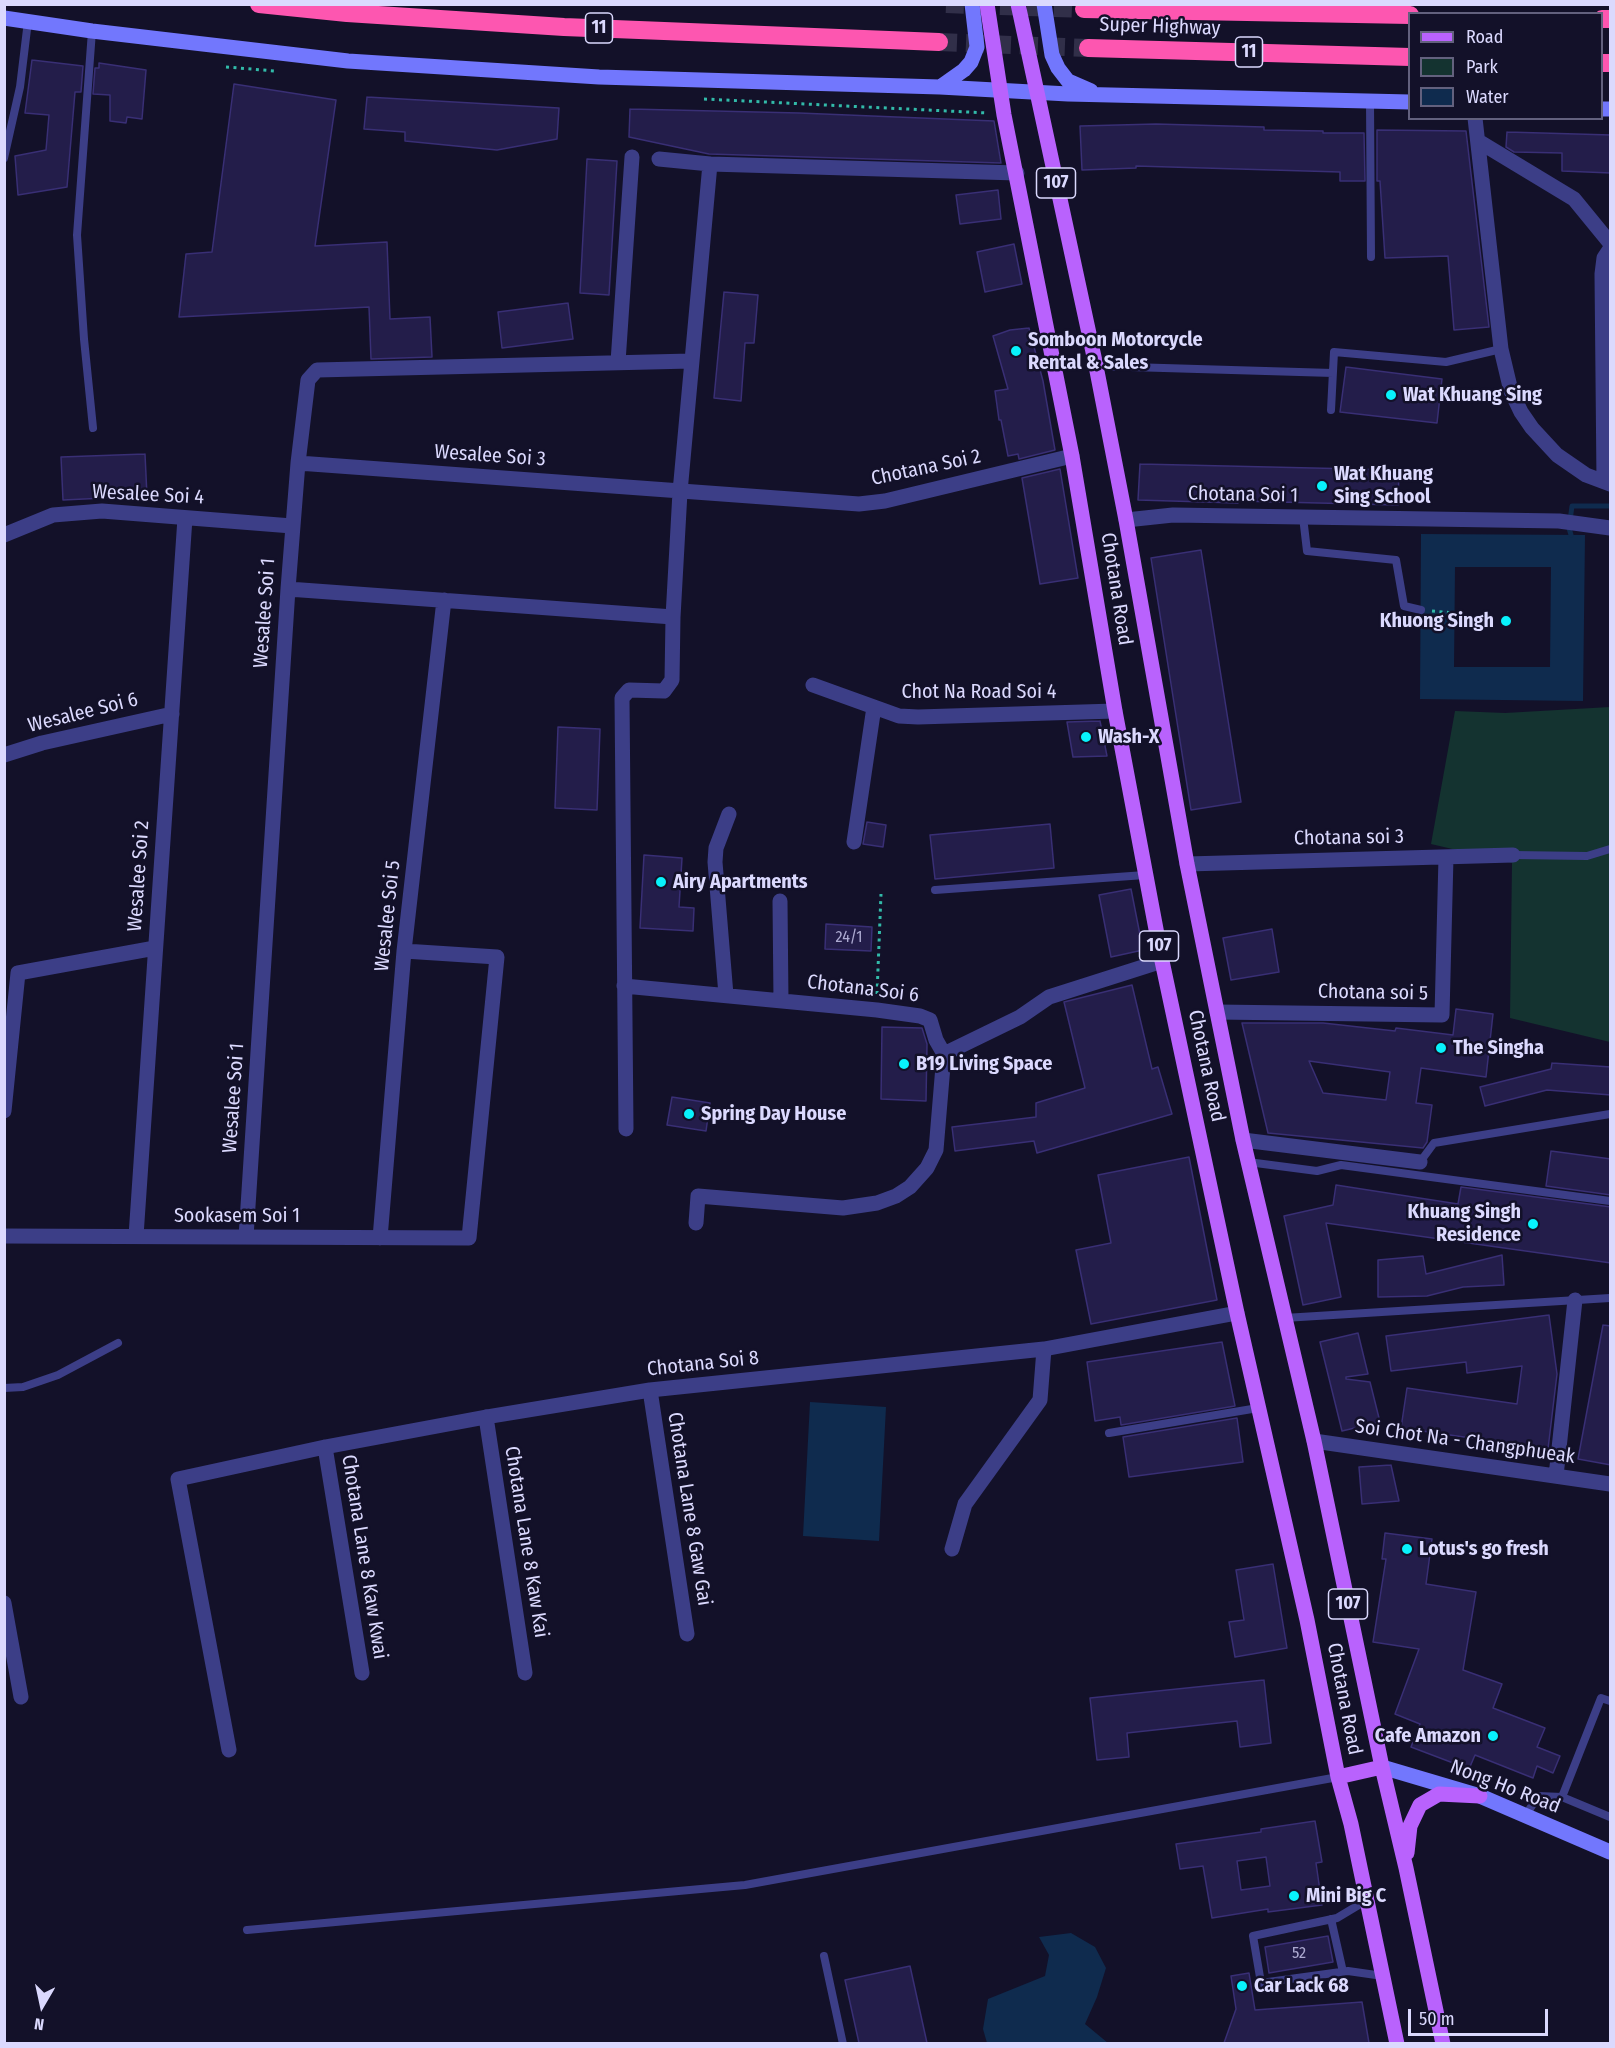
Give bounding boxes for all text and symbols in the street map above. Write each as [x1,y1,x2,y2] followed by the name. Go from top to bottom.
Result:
[1408,12,1603,120] legend
[586,13,612,43] road number: 11
[1099,13,1221,41] street label: Super Highway
[1466,26,1503,48] text: Road
[1236,37,1262,67] road number: 11
[1466,56,1498,78] text: Park
[1466,86,1509,108] text: Water
[1036,168,1076,198] road number: 107
[1028,328,1203,375] place label: Somboon Motorcycle Rental & Sales
[1009,344,1023,358] marker: Somboon Motorcycle Rental & Sales
[1403,383,1542,407] place label: Wat Khuang Sing
[1384,388,1398,402] marker: Wat Khuang Sing
[434,440,546,472] street label: Wesalee Soi 3
[869,445,983,491] street label: Chotana Soi 2
[1334,462,1433,509] place label: Wat Khuang Sing School
[1315,479,1329,493] marker: Wat Khuang Sing School
[91,480,205,510] street label: Wesalee Soi 4
[1188,482,1298,508] street label: Chotana Soi 1
[1095,531,1137,647] street label: Chotana Road
[249,557,281,669] street label: Wesalee Soi 1
[1380,609,1494,633] place label: Khuong Singh
[1499,614,1513,628] marker: Khuong Singh
[902,680,1056,704] street label: Chot Na Road Soi 4
[26,688,140,738] street label: Wesalee Soi 6
[1098,725,1159,749] place label: Wash-X
[1079,730,1093,744] marker: Wash-X
[123,820,155,932] street label: Wesalee Soi 2
[1294,825,1404,851] street label: Chotana soi 3
[370,859,406,973] street label: Wesalee Soi 5
[673,870,808,894] place label: Airy Apartments
[654,875,668,889] marker: Airy Apartments
[836,928,862,948] house number: 24/1
[1140,931,1178,961] road number: 107
[806,970,920,1008] street label: Chotana Soi 6
[1318,980,1428,1006] street label: Chotana soi 5
[1182,1008,1230,1124] street label: Chotana Road
[1453,1036,1544,1060] place label: The Singha
[1434,1041,1448,1055] marker: The Singha
[218,1042,250,1154] street label: Wesalee Soi 1
[916,1052,1052,1076] place label: B19 Living Space
[897,1057,911,1071] marker: B19 Living Space
[701,1102,846,1126] place label: Spring Day House
[682,1107,696,1121] marker: Spring Day House
[1408,1200,1521,1247] place label: Khuang Singh Residence
[174,1204,300,1228] street label: Sookasem Soi 1
[1526,1217,1540,1231] marker: Khuang Singh Residence
[646,1346,760,1382] street label: Chotana Soi 8
[662,1410,716,1608] street label: Chotana Lane 8 Gaw Gai
[1353,1415,1577,1469] street label: Soi Chot Na - Changphueak
[499,1444,553,1640] street label: Chotana Lane 8 Kaw Kai
[336,1453,392,1661] street label: Chotana Lane 8 Kaw Kwai
[1419,1537,1549,1561] place label: Lotus's go fresh
[1400,1542,1414,1556] marker: Lotus's go fresh
[1328,1589,1368,1619] road number: 107
[1321,1641,1367,1757] street label: Chotana Road
[1375,1724,1481,1748] place label: Cafe Amazon
[1486,1729,1500,1743] marker: Cafe Amazon
[1447,1755,1563,1819] street label: Nong Ho Road
[1306,1884,1386,1908] place label: Mini Big C
[1287,1889,1301,1903] marker: Mini Big C
[1292,1944,1306,1964] house number: 52
[1254,1974,1349,1998] place label: Car Lack 68
[12,1976,72,2036] north arrow
[1235,1979,1249,1993] marker: Car Lack 68
[1411,1997,1550,2035] scale bar
[1419,2008,1455,2030] text: 50 m
[33,2014,45,2034] text: N

